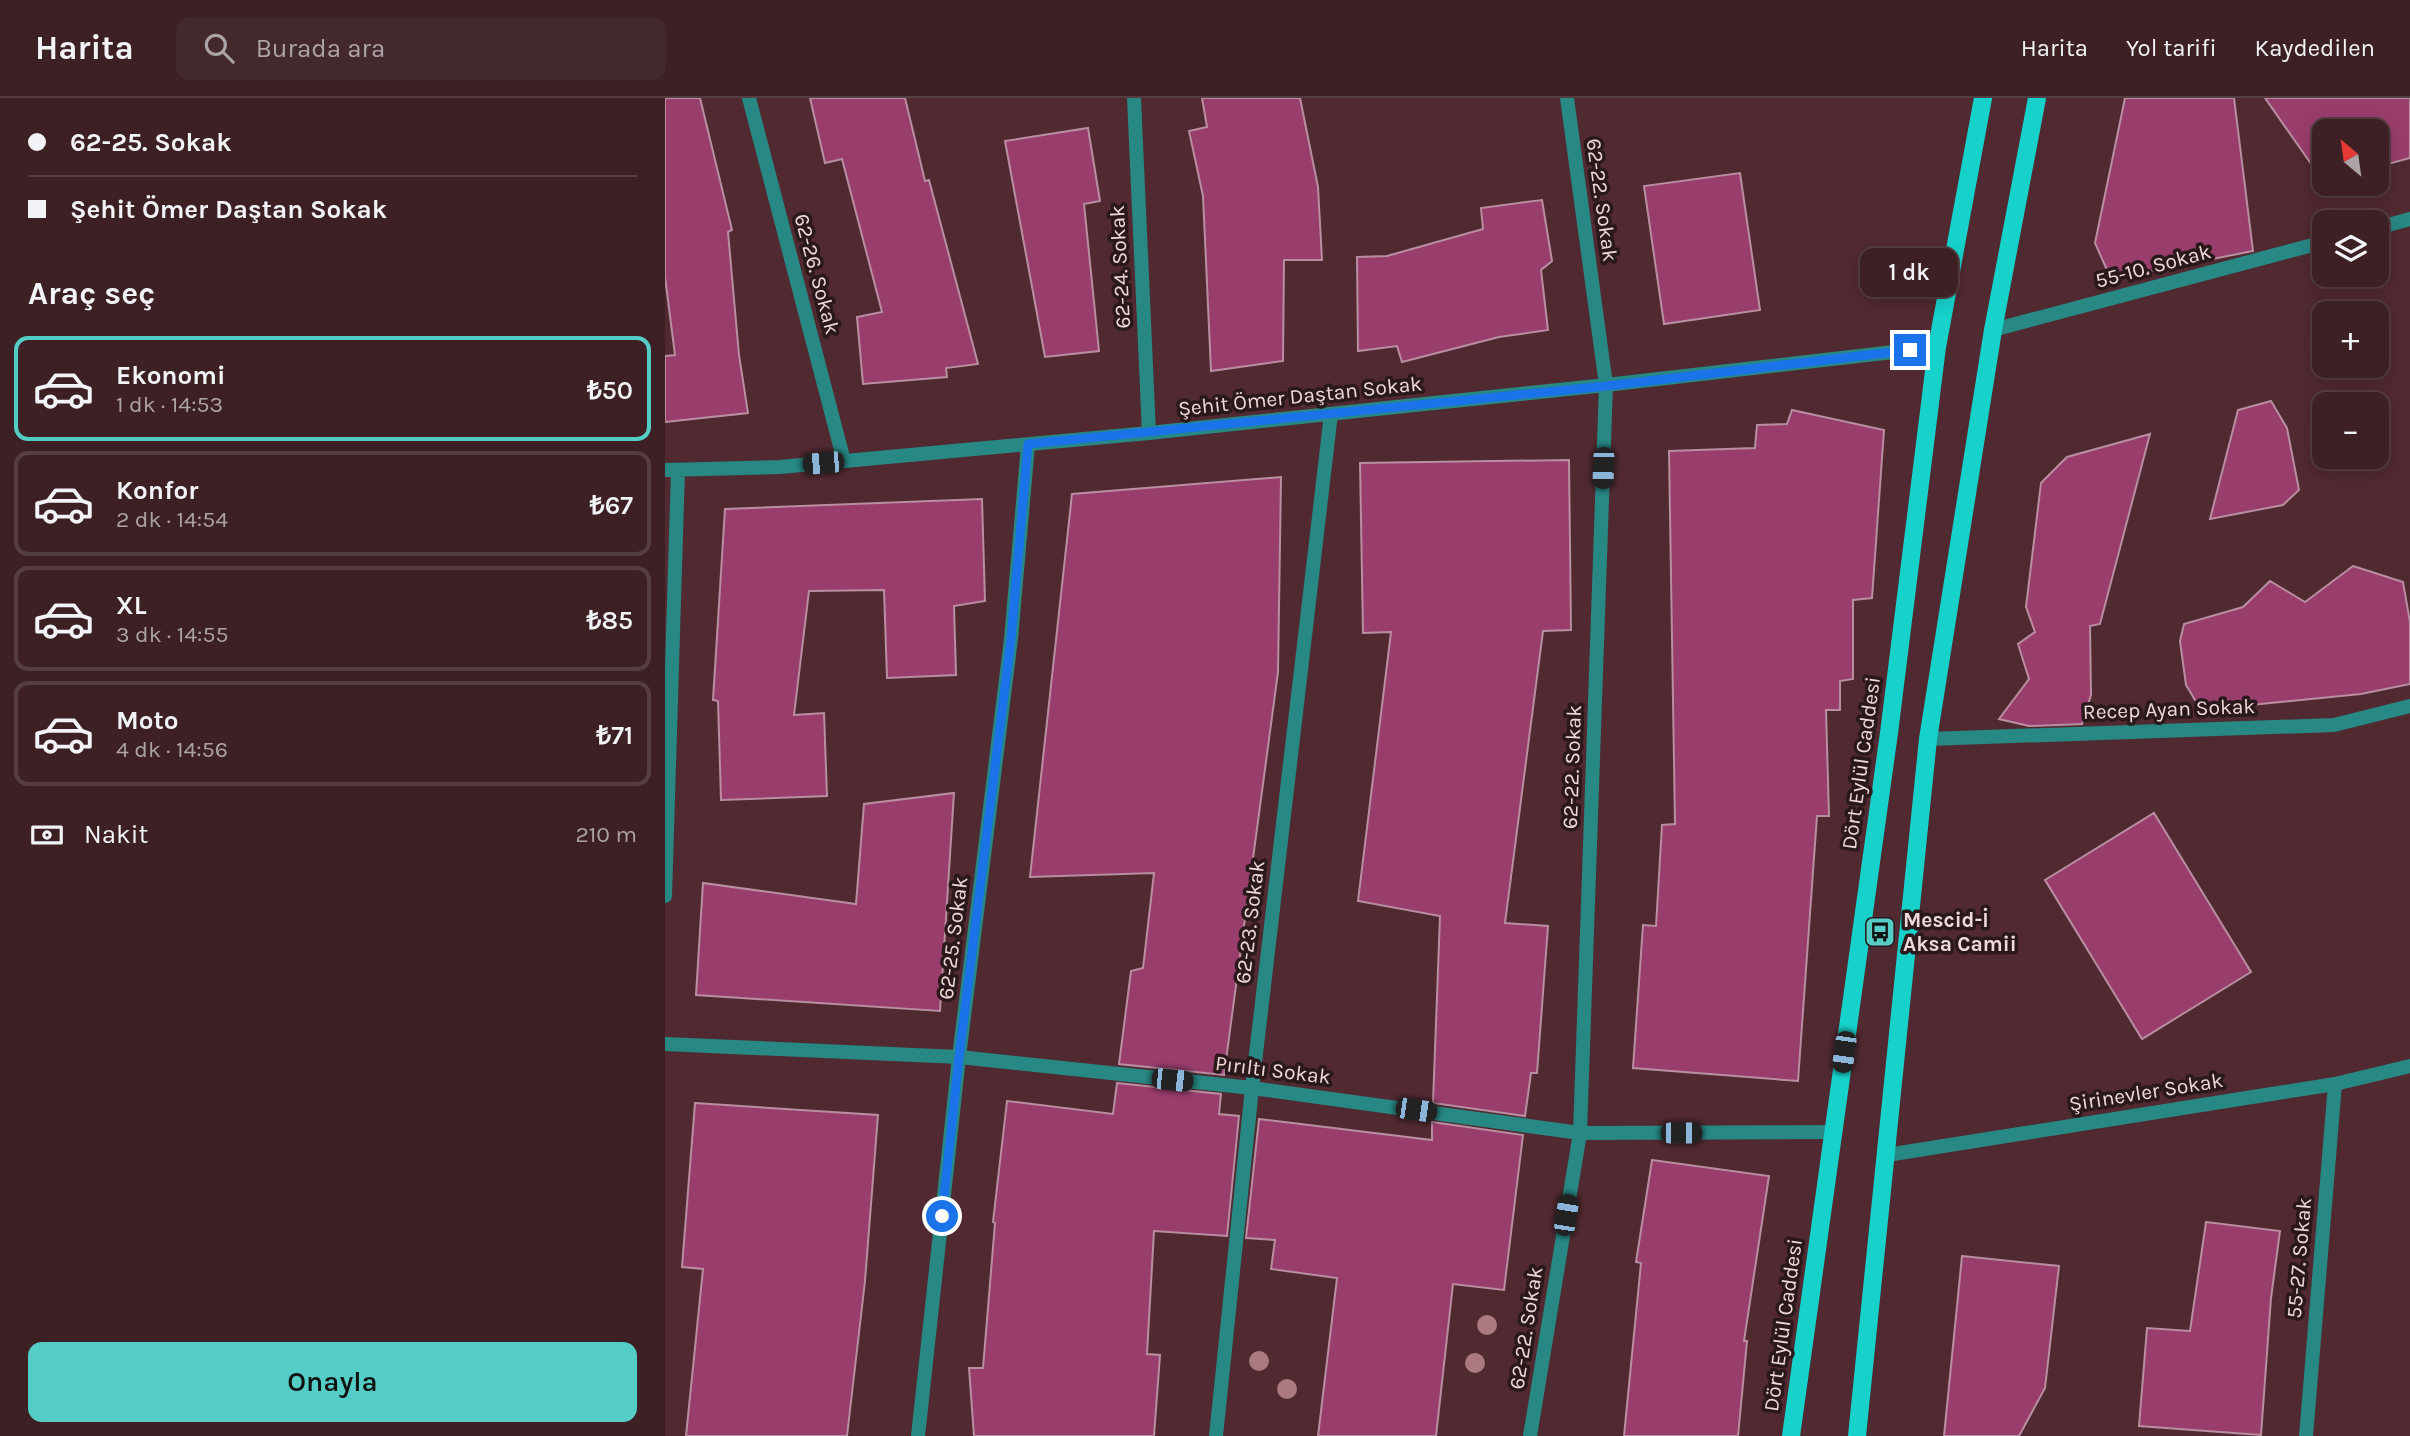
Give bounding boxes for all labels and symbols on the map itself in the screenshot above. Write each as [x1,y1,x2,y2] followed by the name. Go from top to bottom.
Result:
[2312,119,2389,196] north arrow
[1581,137,1623,263] street label: 62-22. Sokak
[1105,205,1135,329] street label: 62-24. Sokak
[789,211,845,337] street label: 62-26. Sokak
[2093,239,2214,293] street label: 55-10. Sokak
[1861,248,1959,298] callout: 1 dk
[1894,334,1926,366] route end
[1177,371,1423,421] street label: Şehit Ömer Daştan Sokak
[1592,447,1615,489] car
[802,451,845,475] car
[1837,675,1885,851] street label: Dört Eylül Caddesi
[2082,694,2256,724] street label: Recep Ayan Sokak
[1558,704,1586,829] street label: 62-22. Sokak
[1231,859,1269,985] street label: 62-23. Sokak
[934,875,972,1001] street label: 62-25. Sokak
[1903,907,2017,956] place label: Mescid-İ Aksa Camii
[1863,915,1897,949] bus stop icon: Mescid-İ Aksa Camii
[1831,1030,1858,1074] car
[1214,1051,1332,1089] street label: Pırıltı Sokak
[1151,1067,1194,1093] car
[2067,1068,2225,1116] street label: Şirinevler Sokak
[1394,1097,1439,1123] car
[1661,1123,1703,1144] car
[1553,1193,1580,1237] car
[2282,1196,2316,1319] street label: 55-27. Sokak
[926,1200,958,1232] route start
[1759,1237,1807,1413] street label: Dört Eylül Caddesi
[1504,1265,1548,1391] street label: 62-22. Sokak

